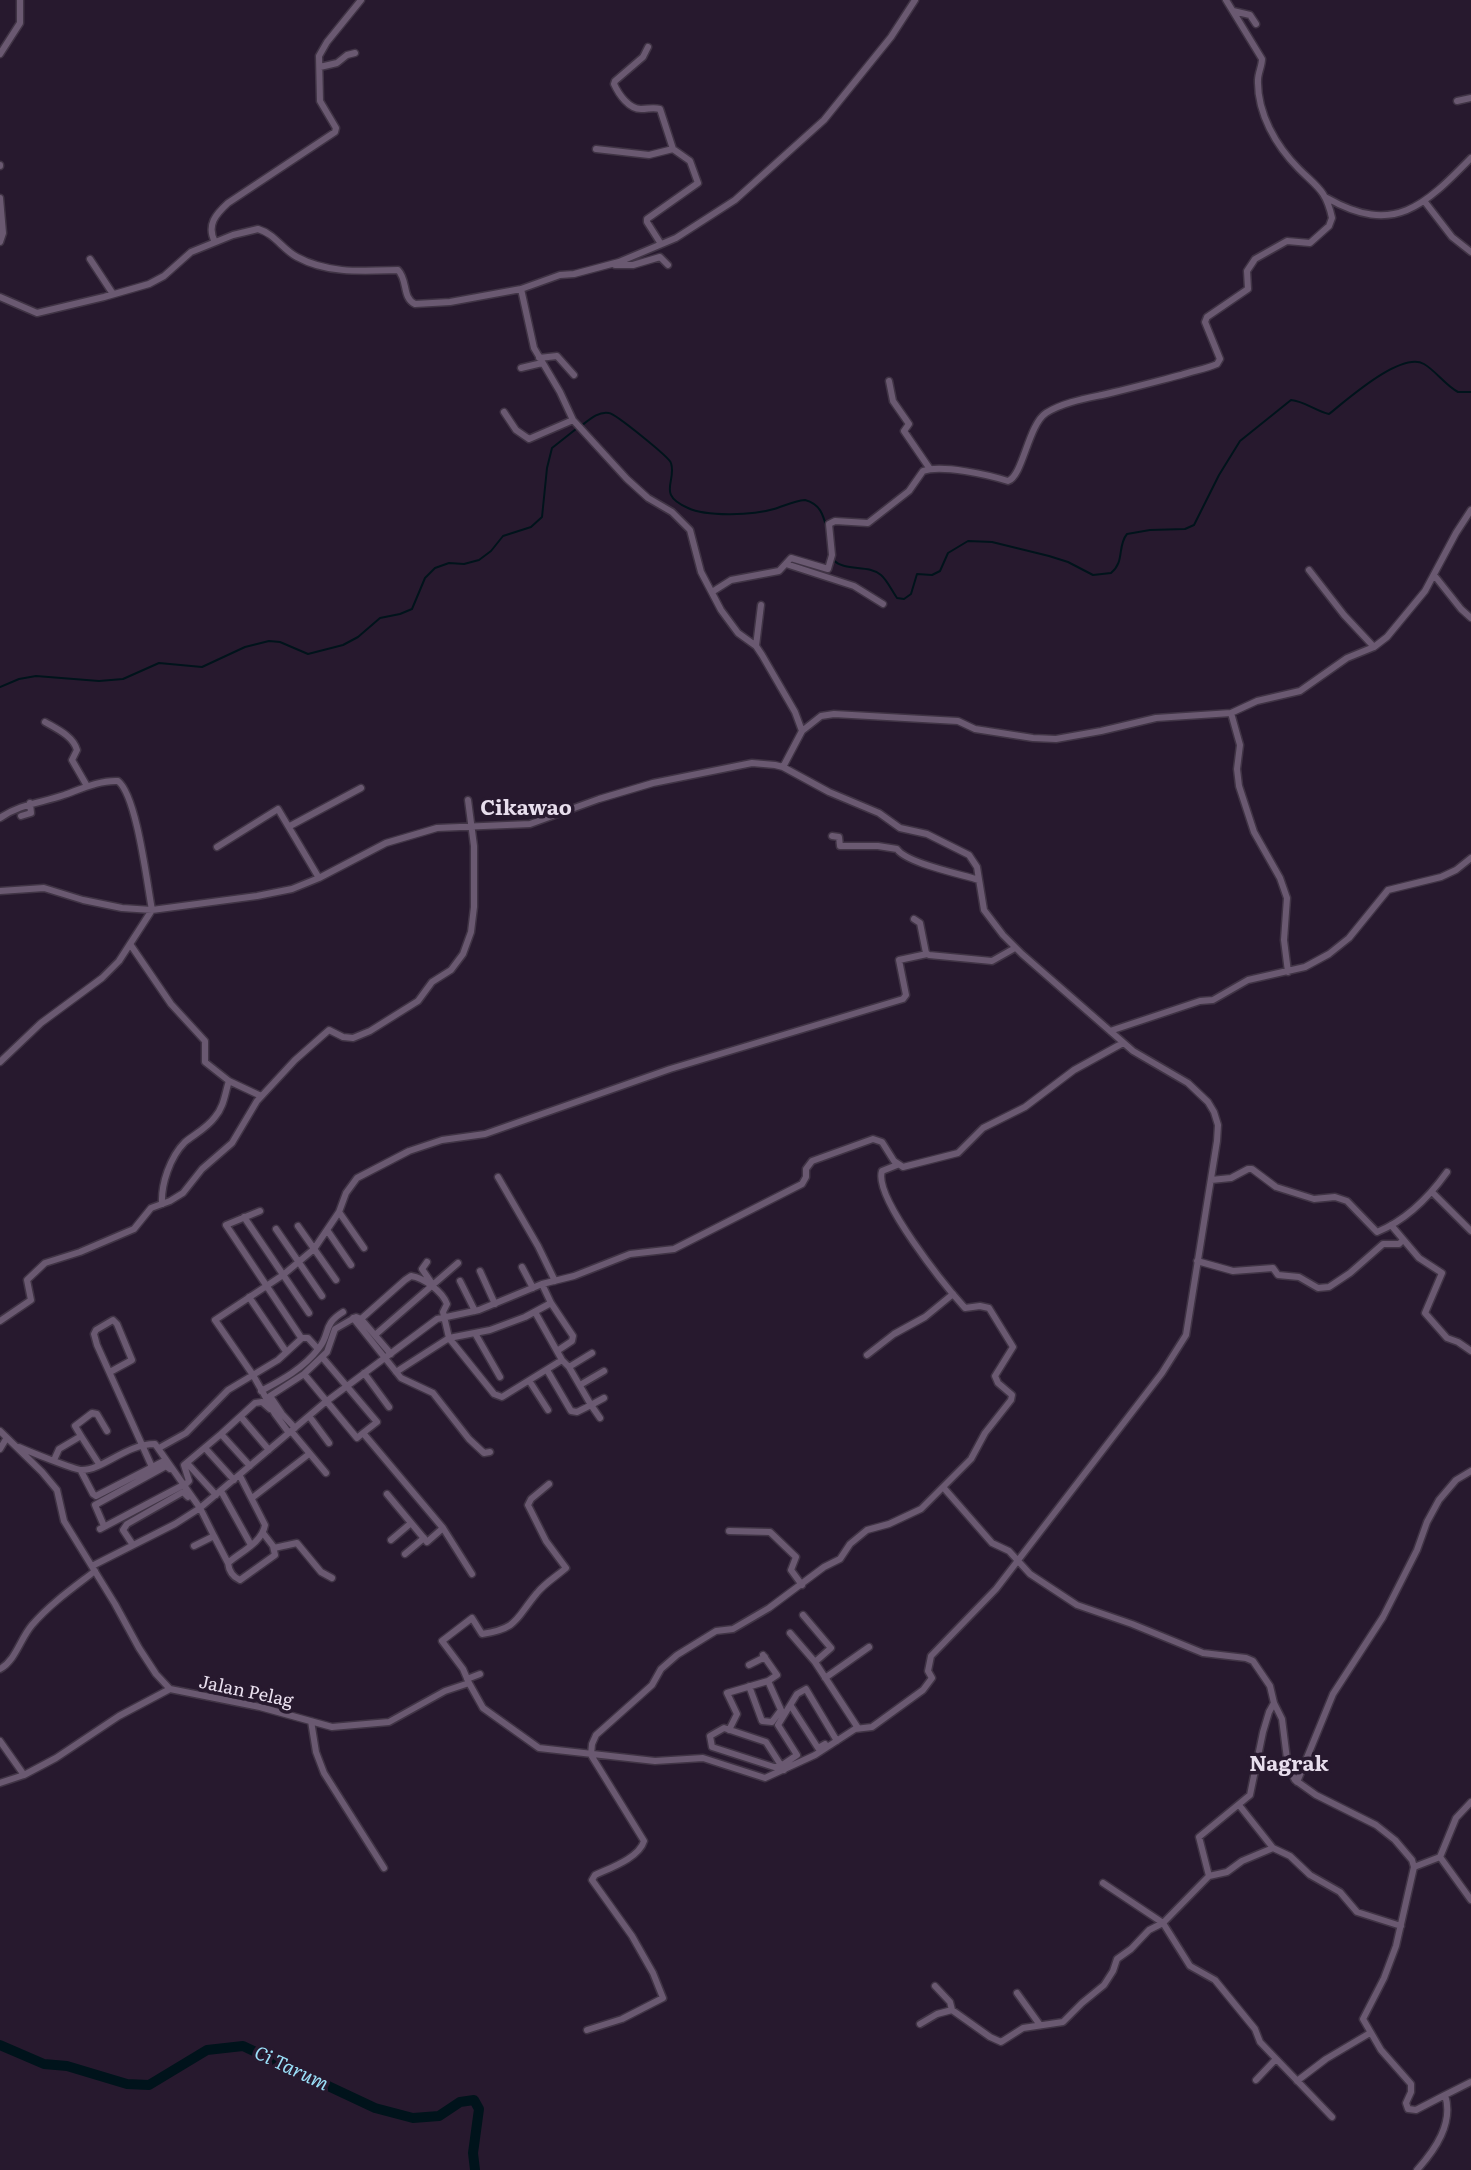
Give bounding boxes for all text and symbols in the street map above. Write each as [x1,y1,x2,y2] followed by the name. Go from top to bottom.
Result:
[480,796,572,822] district label: Cikawao
[197,1671,295,1713] street label: Jalan Pelag
[1249,1752,1329,1778] district label: Nagrak
[250,2042,332,2096] water label: Ci Tarum

